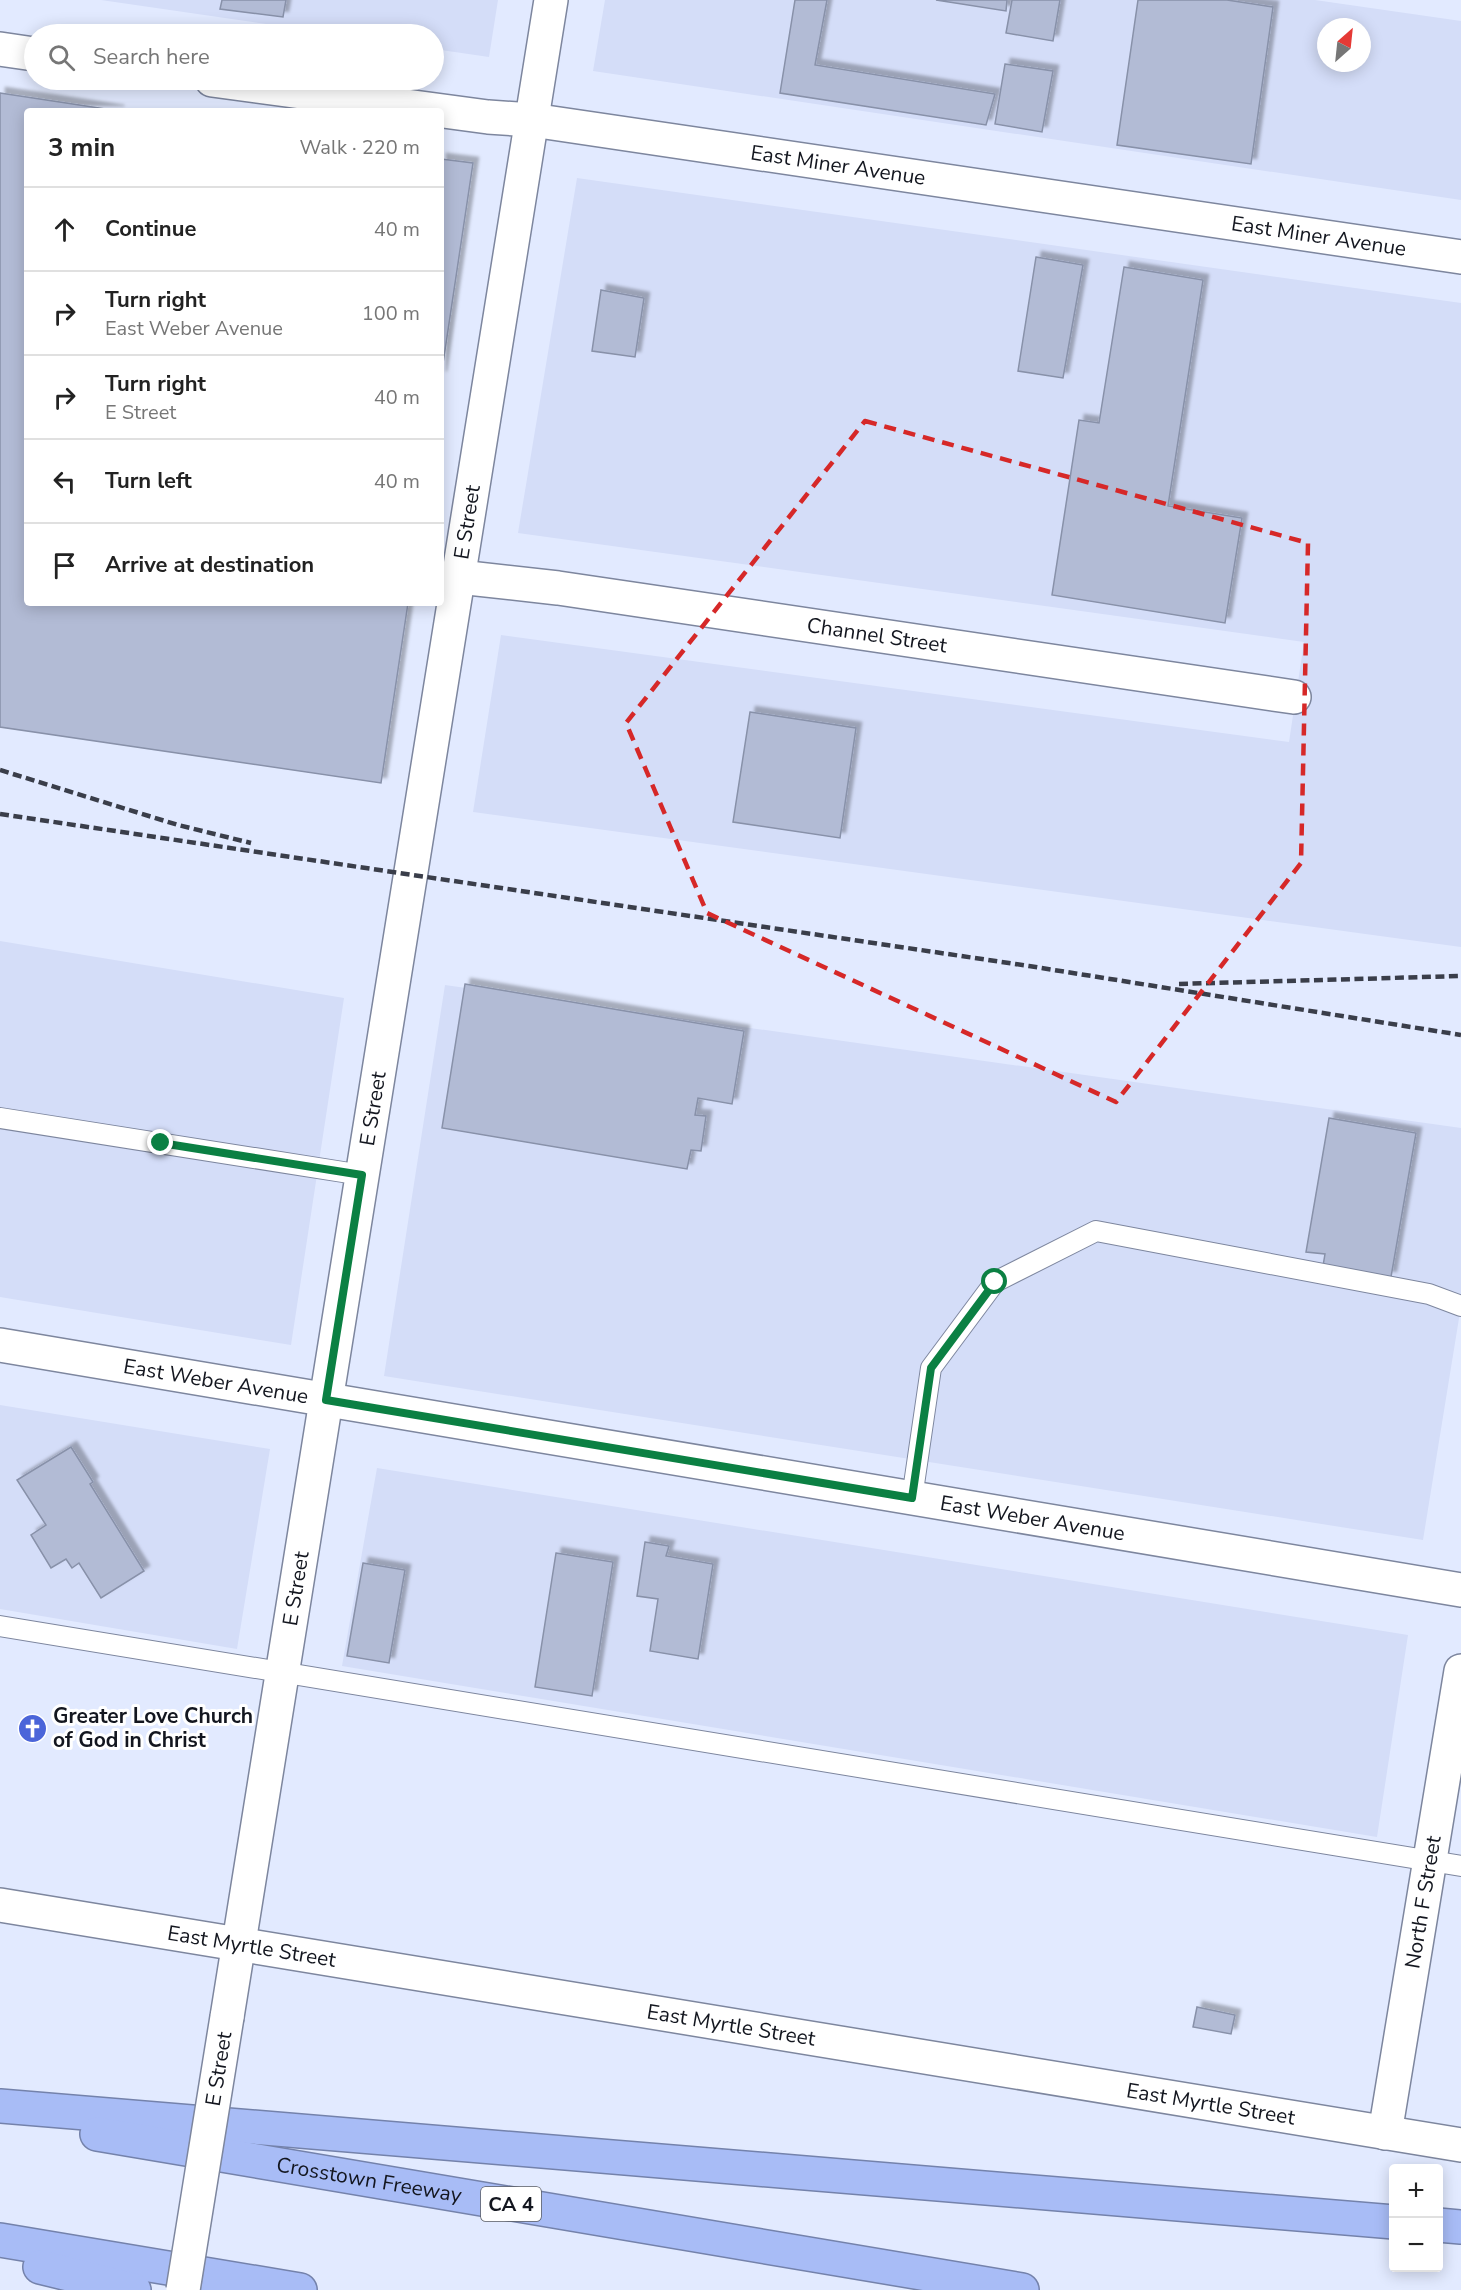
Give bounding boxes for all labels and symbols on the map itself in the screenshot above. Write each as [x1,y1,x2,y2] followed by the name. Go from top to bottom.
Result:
[1317,18,1371,72] north arrow
[749,138,927,192] street label: East Miner Avenue
[1230,209,1408,263] street label: East Miner Avenue
[447,482,487,561] street label: E Street
[805,611,949,660] street label: Channel Street
[353,1069,393,1148] street label: E Street
[147,1129,173,1155] route end
[981,1268,1007,1294] route start
[121,1352,311,1410] street label: East Weber Avenue
[938,1489,1127,1547] street label: East Weber Avenue
[276,1549,316,1628] street label: E Street
[53,1702,253,1754] place label: Greater Love Church of God in Christ
[16,1712,48,1744] church icon: Greater Love Church of God in Christ
[1398,1833,1448,1971] street label: North F Street
[165,1919,339,1974] street label: East Myrtle Street
[645,1997,818,2053] street label: East Myrtle Street
[199,2029,239,2108] street label: E Street
[1124,2076,1298,2132] street label: East Myrtle Street
[274,2151,464,2209] street label: Crosstown Freeway
[481,2187,541,2221] road number: CA 4

